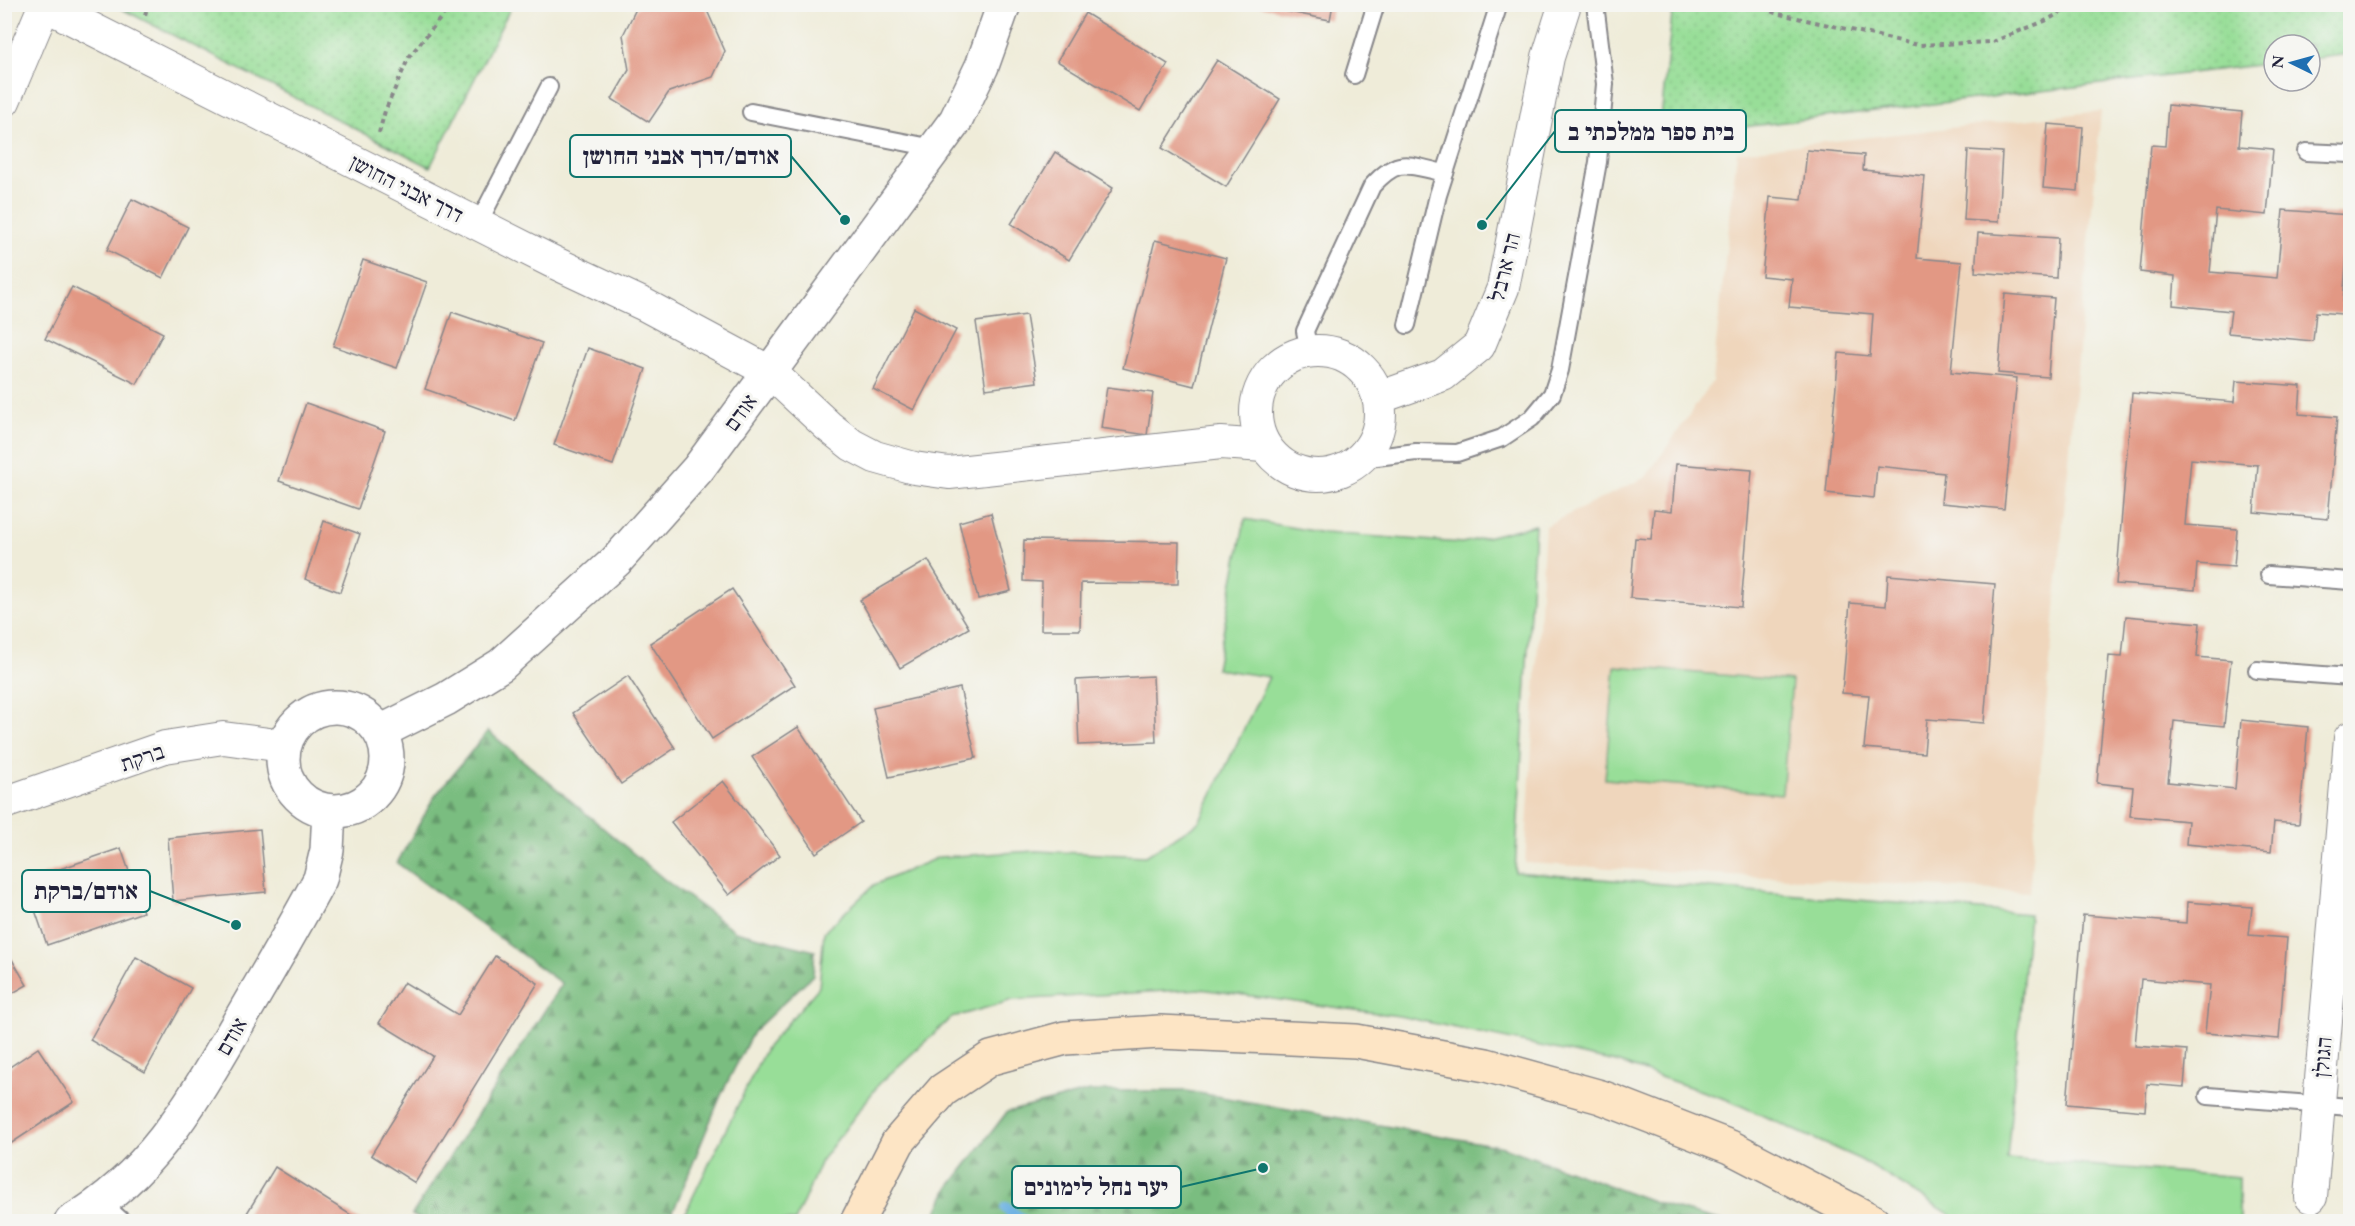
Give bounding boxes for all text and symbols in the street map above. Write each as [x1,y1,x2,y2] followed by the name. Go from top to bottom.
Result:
[2262,33,2322,93] north arrow
[2267,54,2289,69] text: N
[1555,110,1746,152] callout: בית ספר ממלכתי ב
[1568,116,1734,147] text: בית ספר ממלכתי ב
[570,135,791,177] callout: אודם/דרך אבני החושן
[583,140,779,171] text: אודם/דרך אבני החושן
[345,147,468,229] street label: דרך אבני החושן
[1482,230,1527,305] street label: הר ארבל
[717,388,764,437] street label: אודם
[116,737,168,778] street label: ברקת
[22,870,150,912] callout: אודם/ברקת
[34,875,138,906] text: אודם/ברקת
[209,1012,254,1061] street label: אודם
[2306,1035,2339,1079] street label: הגולן
[1012,1166,1181,1208] callout: יער נחל לימונים
[1024,1171,1168,1202] text: יער נחל לימונים

